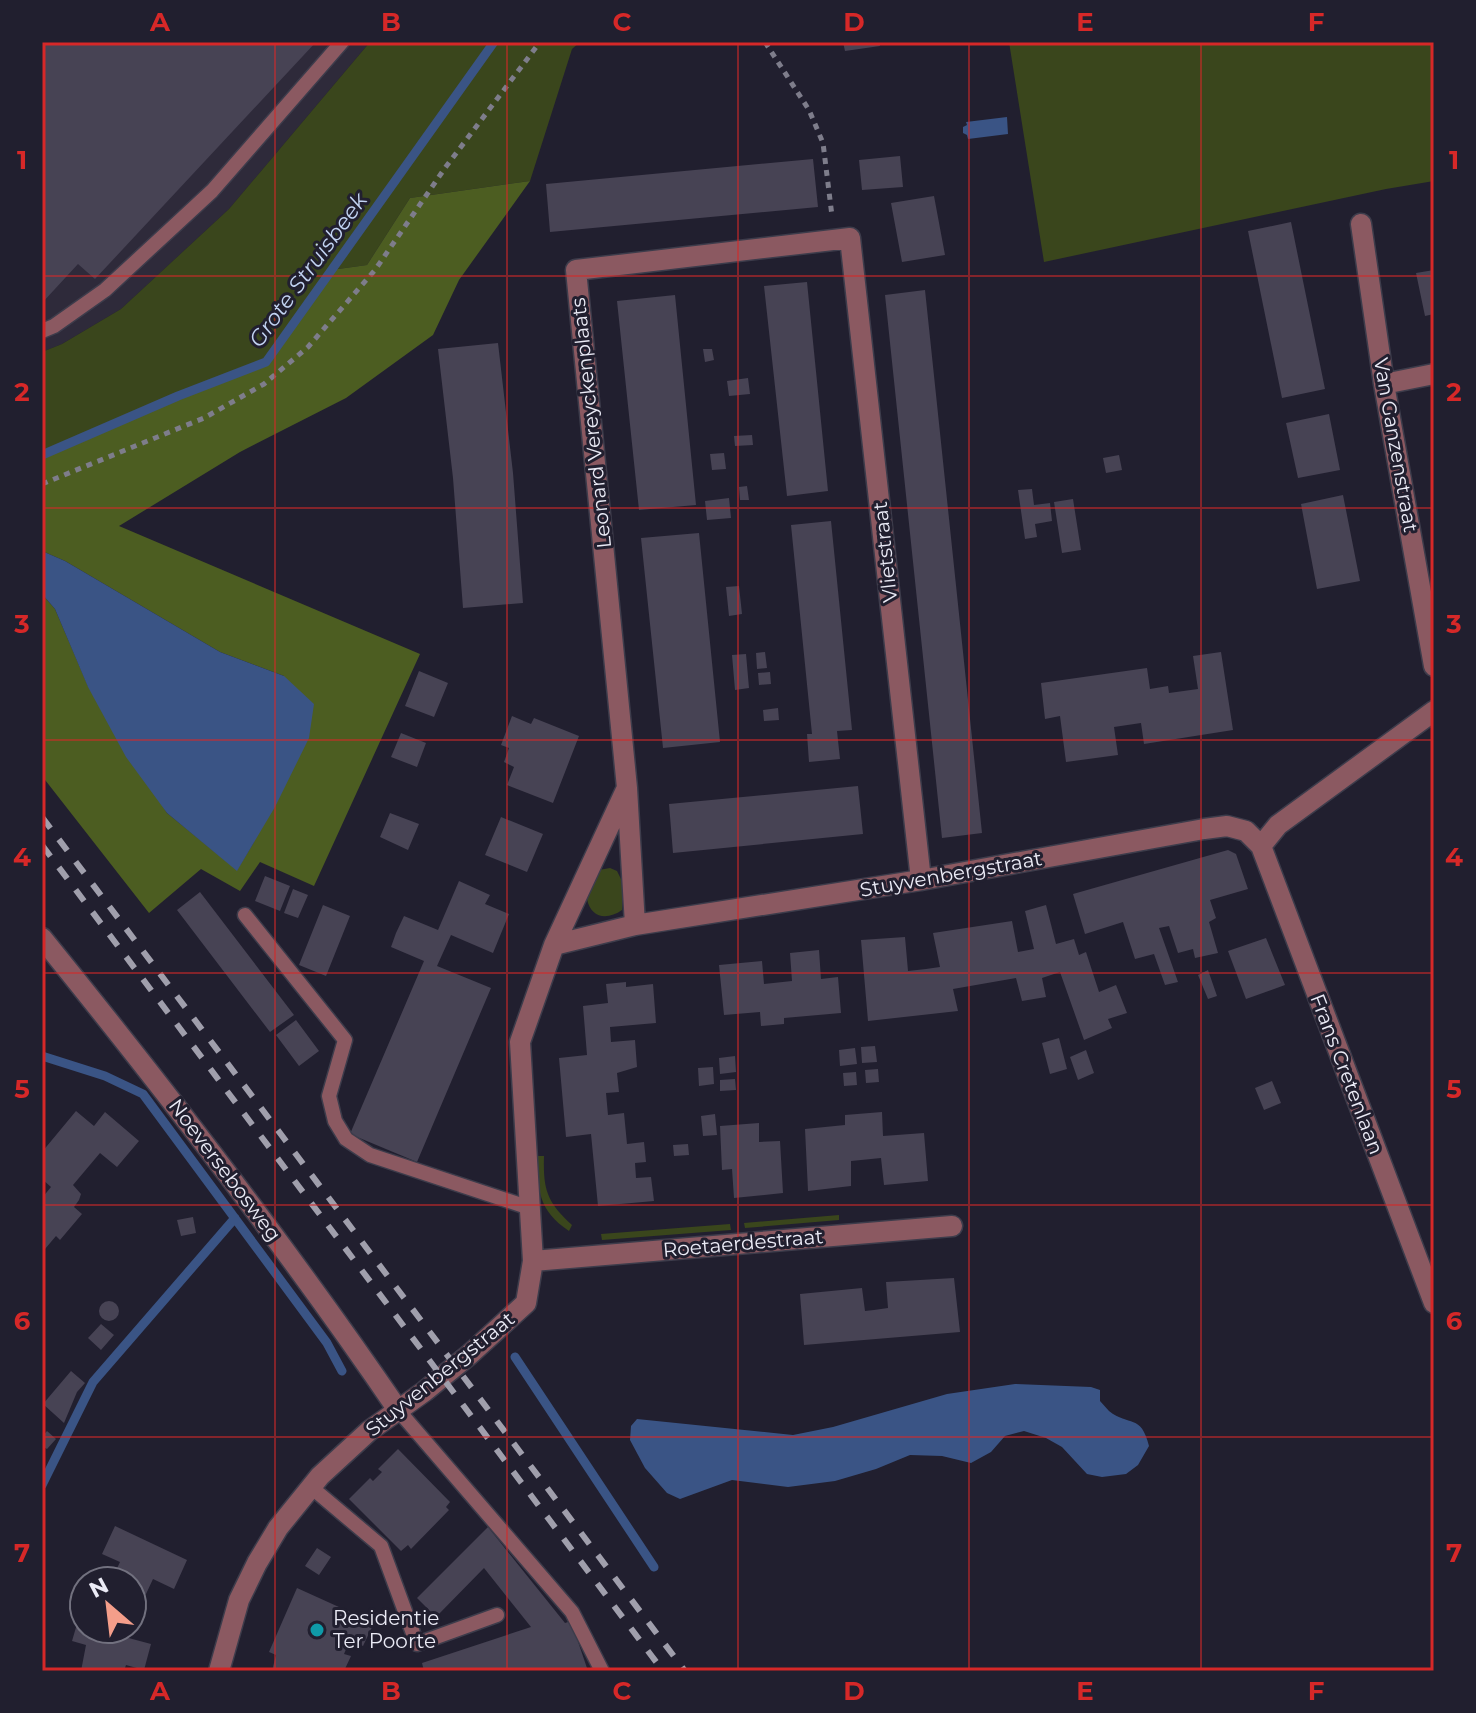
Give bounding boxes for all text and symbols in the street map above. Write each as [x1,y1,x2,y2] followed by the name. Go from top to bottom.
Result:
[149,6,171,38] text: A
[381,6,401,38] text: B
[613,6,632,38] text: C
[843,6,865,38] text: D
[1076,6,1094,38] text: E
[1308,6,1324,38] text: F
[17,144,27,176] text: 1
[1449,144,1459,176] text: 1
[243,187,374,352] water label: Grote Struisbeek
[566,296,616,550] street label: Leonard Vereyckenplaats
[1369,356,1423,534] street label: Van Ganzenstraat
[14,376,30,408] text: 2
[1446,376,1462,408] text: 2
[868,500,902,604] street label: Vlietstraat
[13,608,30,640] text: 3
[1445,608,1462,640] text: 3
[13,841,31,873] text: 4
[1445,841,1463,873] text: 4
[858,846,1044,902] street label: Stuyvenbergstraat
[1305,990,1389,1158] street label: Frans Cretenlaan
[14,1073,30,1105] text: 5
[1446,1073,1462,1105] text: 5
[164,1094,286,1246] street label: Noeversebosweg
[662,1224,824,1262] street label: Roetaerdestraat
[14,1305,31,1337] text: 6
[1446,1305,1463,1337] text: 6
[361,1307,519,1441] street label: Stuyvenbergstraat
[14,1537,30,1569] text: 7
[1446,1537,1462,1569] text: 7
[68,1565,148,1645] north arrow
[85,1572,113,1604] text: N
[333,1606,439,1653] place label: Residentie Ter Poorte
[308,1621,326,1639] marker: Residentie Ter Poorte
[149,1675,171,1707] text: A
[381,1675,401,1707] text: B
[613,1675,632,1707] text: C
[843,1675,865,1707] text: D
[1076,1675,1094,1707] text: E
[1308,1675,1324,1707] text: F

